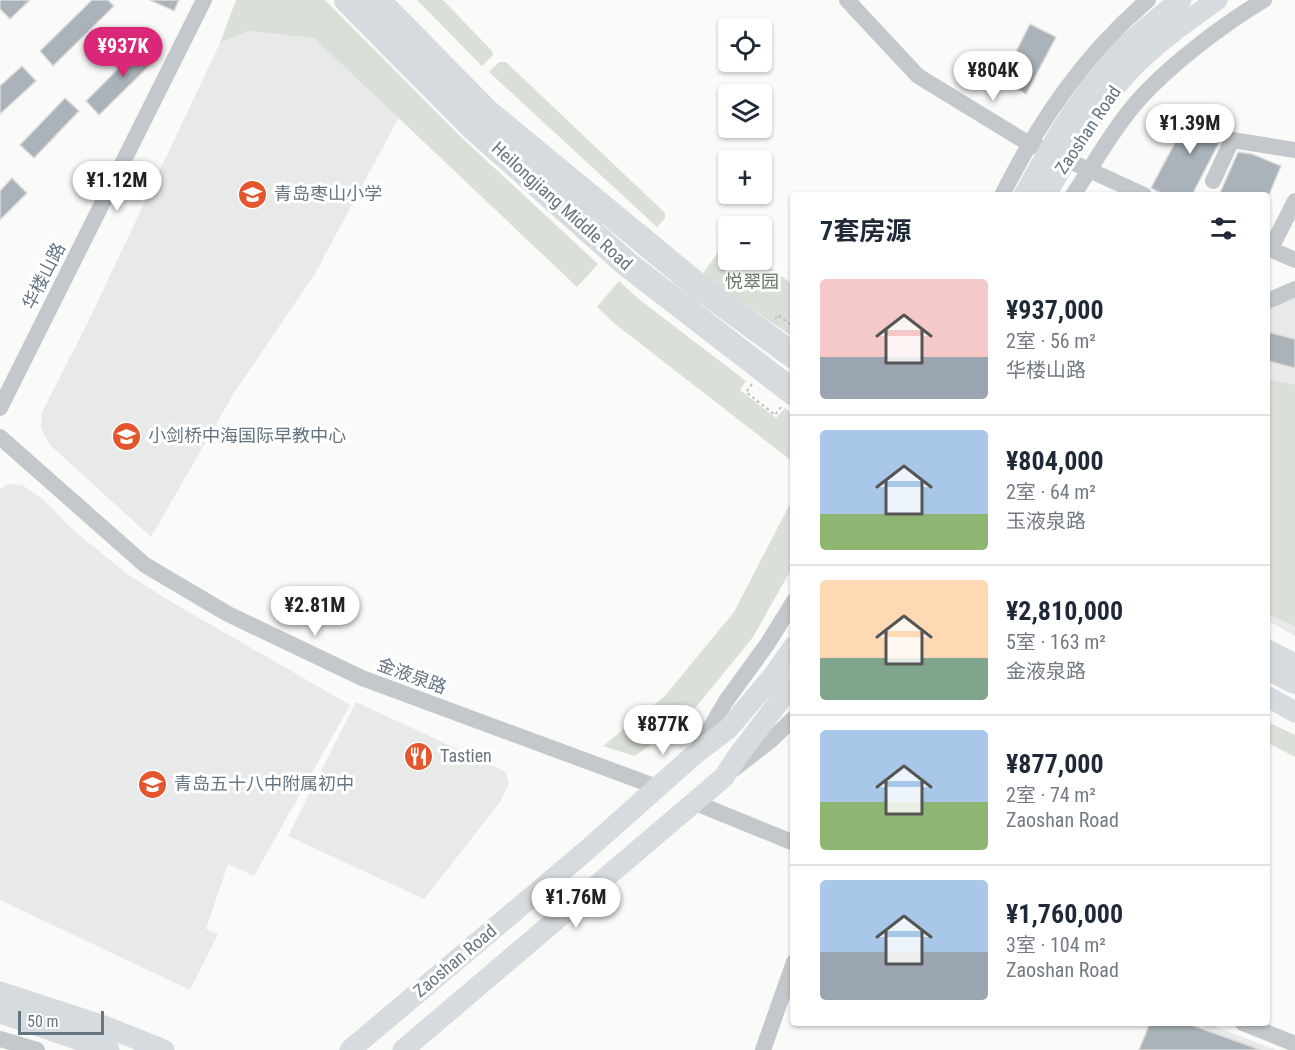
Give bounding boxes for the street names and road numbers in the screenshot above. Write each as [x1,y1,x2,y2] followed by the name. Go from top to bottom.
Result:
[1050,82,1125,178] street label: Zaoshan Road
[488,137,637,274] street label: Heilongjiang Middle Road
[18,239,69,313] street label: 华楼山路
[375,653,450,698] street label: 金液泉路
[409,920,500,1001] street label: Zaoshan Road

